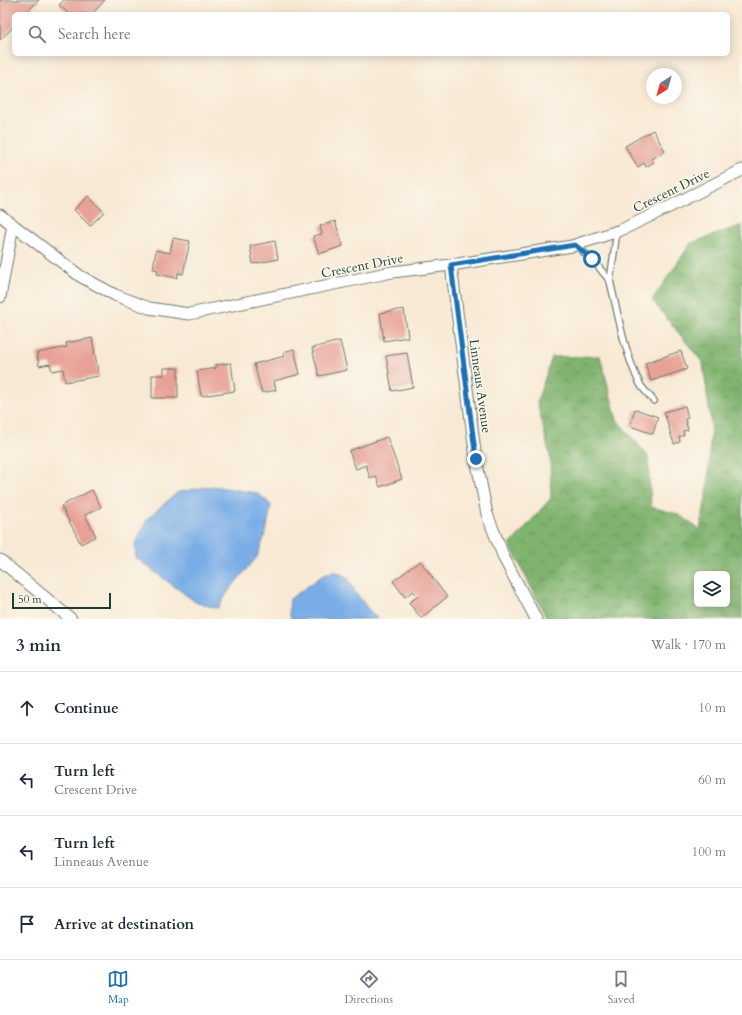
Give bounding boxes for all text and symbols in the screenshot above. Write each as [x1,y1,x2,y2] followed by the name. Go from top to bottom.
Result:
[12,12,730,56] search box
[26,23,48,45] icon: search
[58,24,131,44] text: Search here
[646,68,682,104] north arrow
[630,165,713,217] street label: Crescent Drive
[320,249,405,283] street label: Crescent Drive
[583,250,601,268] route start
[464,338,496,434] street label: Linneaus Avenue
[467,450,485,468] route end
[694,571,730,607] map controls
[694,571,730,607] button: layers
[12,591,111,610] scale bar
[18,592,42,607] text: 50 m
[16,634,61,657] text: 3 min
[651,636,726,654] text: Walk · 170 m
[16,697,38,719] icon: ahead
[54,698,119,718] text: Continue
[698,699,726,717] text: 10 m
[54,761,115,781] text: Turn left
[16,769,38,791] icon: left
[698,771,726,789] text: 60 m
[54,781,137,799] text: Crescent Drive
[54,833,115,853] text: Turn left
[16,841,38,863] icon: left
[692,843,726,861] text: 100 m
[54,853,149,871] text: Linneaus Avenue
[16,913,38,935] icon: arrive
[54,914,194,934] text: Arrive at destination
[107,968,129,1007] tab: Map
[344,968,393,1007] tab: Directions
[608,968,635,1007] tab: Saved

